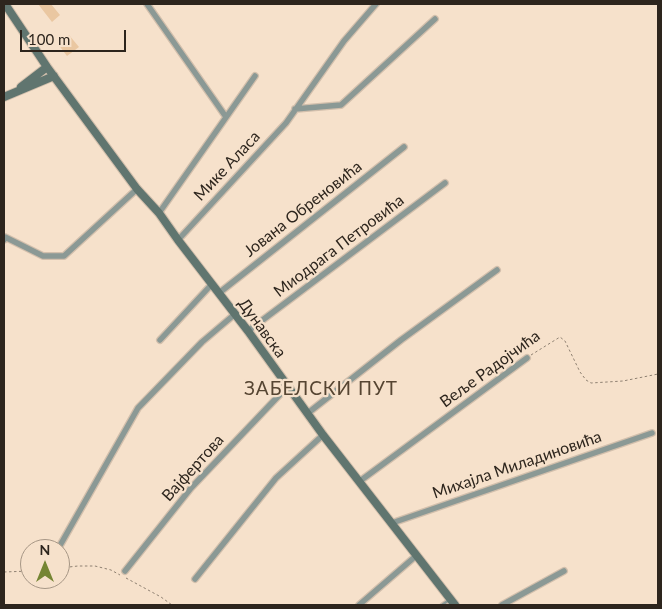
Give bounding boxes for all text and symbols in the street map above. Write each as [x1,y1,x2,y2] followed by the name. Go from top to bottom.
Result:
[22,20,129,52] scale bar
[28,30,70,48] text: 100 m
[190,127,264,205] street label: Мике Аласа
[240,157,366,261] street label: Јована Обреновића
[270,191,408,301] street label: Миодрага Петровића
[234,295,290,361] street label: Дунавска
[436,326,544,412] street label: Веље Радојчића
[242,378,400,400] district label: ЗАБЕЛСКИ ПУТ
[430,427,604,503] street label: Михајла Миладиновића
[158,431,228,505] street label: Вајфертова
[20,539,70,589] north arrow
[40,541,50,558] text: N

